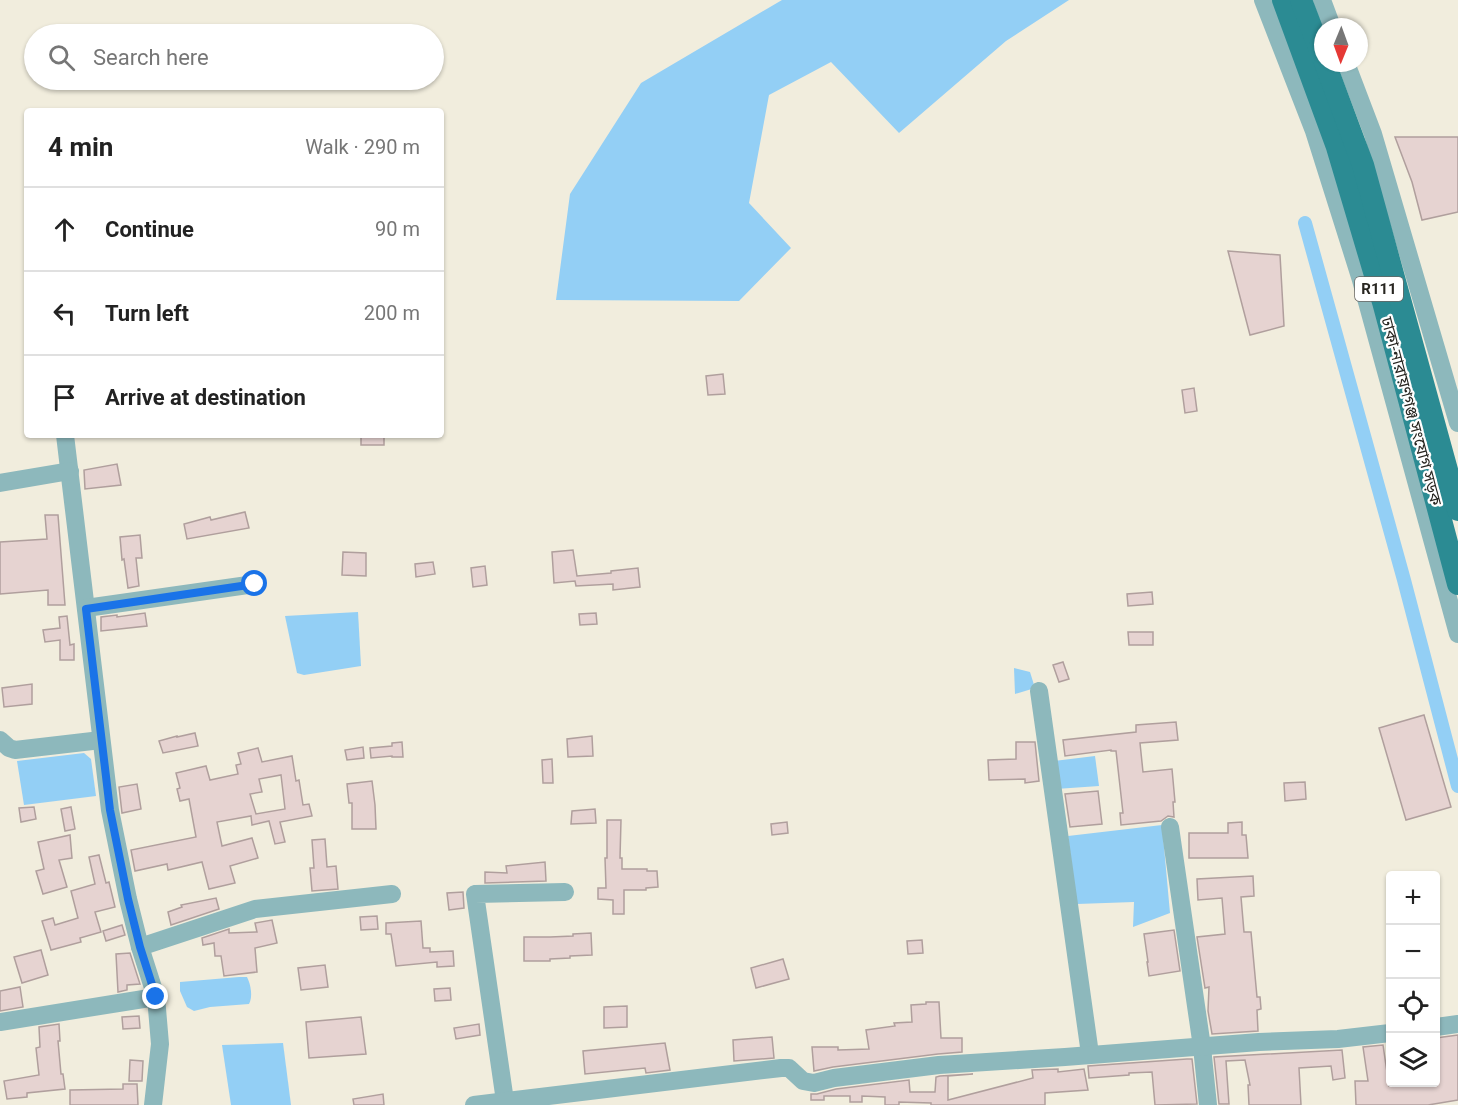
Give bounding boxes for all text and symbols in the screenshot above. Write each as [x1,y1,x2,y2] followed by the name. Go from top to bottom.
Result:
[1314,18,1368,72] north arrow
[24,24,444,90] search box
[45,41,78,74] icon: search
[93,45,209,70] text: Search here
[48,132,113,162] text: 4 min
[305,135,420,159] text: Walk · 290 m
[48,213,81,246] icon: ahead
[105,217,194,242] text: Continue
[375,217,420,241] text: 90 m
[1355,277,1403,301] road number: R111
[48,297,81,330] icon: left
[105,301,189,326] text: Turn left
[364,301,420,325] text: 200 m
[1377,314,1446,508] street label: ঢাকা-নারায়ণগঞ্জ সংযোগ সড়ক
[48,381,81,414] icon: arrive
[105,385,306,410] text: Arrive at destination
[241,570,267,596] route start
[1386,871,1440,1087] map controls
[1386,871,1440,925] button: +
[1386,925,1440,979] button: −
[1386,979,1440,1033] button: locate
[142,983,168,1009] route end
[1386,1033,1440,1087] button: layers

